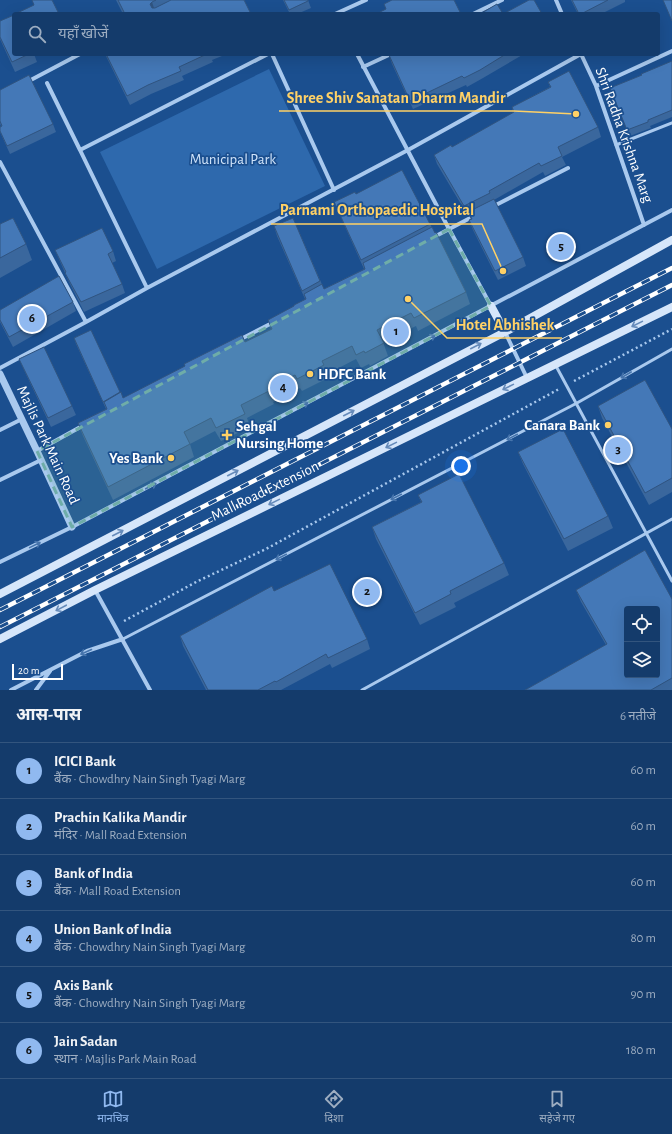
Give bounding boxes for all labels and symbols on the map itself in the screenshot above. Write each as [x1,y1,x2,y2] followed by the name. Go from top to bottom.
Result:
[593,65,656,205] street label: Shri Radha Krishna Marg
[279,83,514,111] callout: Shree Shiv Sanatan Dharm Mandir
[286,90,506,106] text: Shree Shiv Sanatan Dharm Mandir
[190,152,276,167] park label: Municipal Park
[271,196,482,224] callout: Parnami Orthopaedic Hospital
[280,202,474,218] text: Parnami Orthopaedic Hospital
[548,232,574,262] pin: 5
[19,304,45,334] pin: 6
[447,310,562,338] callout: Hotel Abhishek
[383,317,409,347] pin: 1
[455,317,555,333] text: Hotel Abhishek
[631,321,643,328] one-way arrow
[424,334,436,341] one-way arrow
[470,342,482,350] one-way arrow
[318,367,387,382] place label: HDFC Bank
[305,369,315,379] marker: HDFC Bank
[620,372,632,380] one-way arrow
[270,373,296,403] pin: 4
[14,384,82,507] street label: Majlis Park Main Road
[502,384,514,392] one-way arrow
[297,401,309,409] one-way arrow
[342,409,354,416] one-way arrow
[524,418,601,433] place label: Canara Bank
[236,419,323,451] place label: Sehgal Nursing Home
[603,420,613,430] marker: Canara Bank
[221,429,233,441] marker: Sehgal Nursing Home
[506,434,518,441] one-way arrow
[605,435,631,465] pin: 3
[385,442,397,449] one-way arrow
[109,451,164,466] place label: Yes Bank
[166,453,176,463] marker: Yes Bank
[451,456,471,476] your location
[209,458,321,524] street label: Mall Road Extension
[227,468,239,476] one-way arrow
[145,481,157,489] one-way arrow
[390,494,402,501] one-way arrow
[269,499,281,506] one-way arrow
[112,528,124,536] one-way arrow
[29,541,41,548] one-way arrow
[275,554,287,561] one-way arrow
[354,577,380,607] pin: 2
[55,605,67,612] one-way arrow
[80,649,92,656] one-way arrow
[12,662,63,681] scale bar

